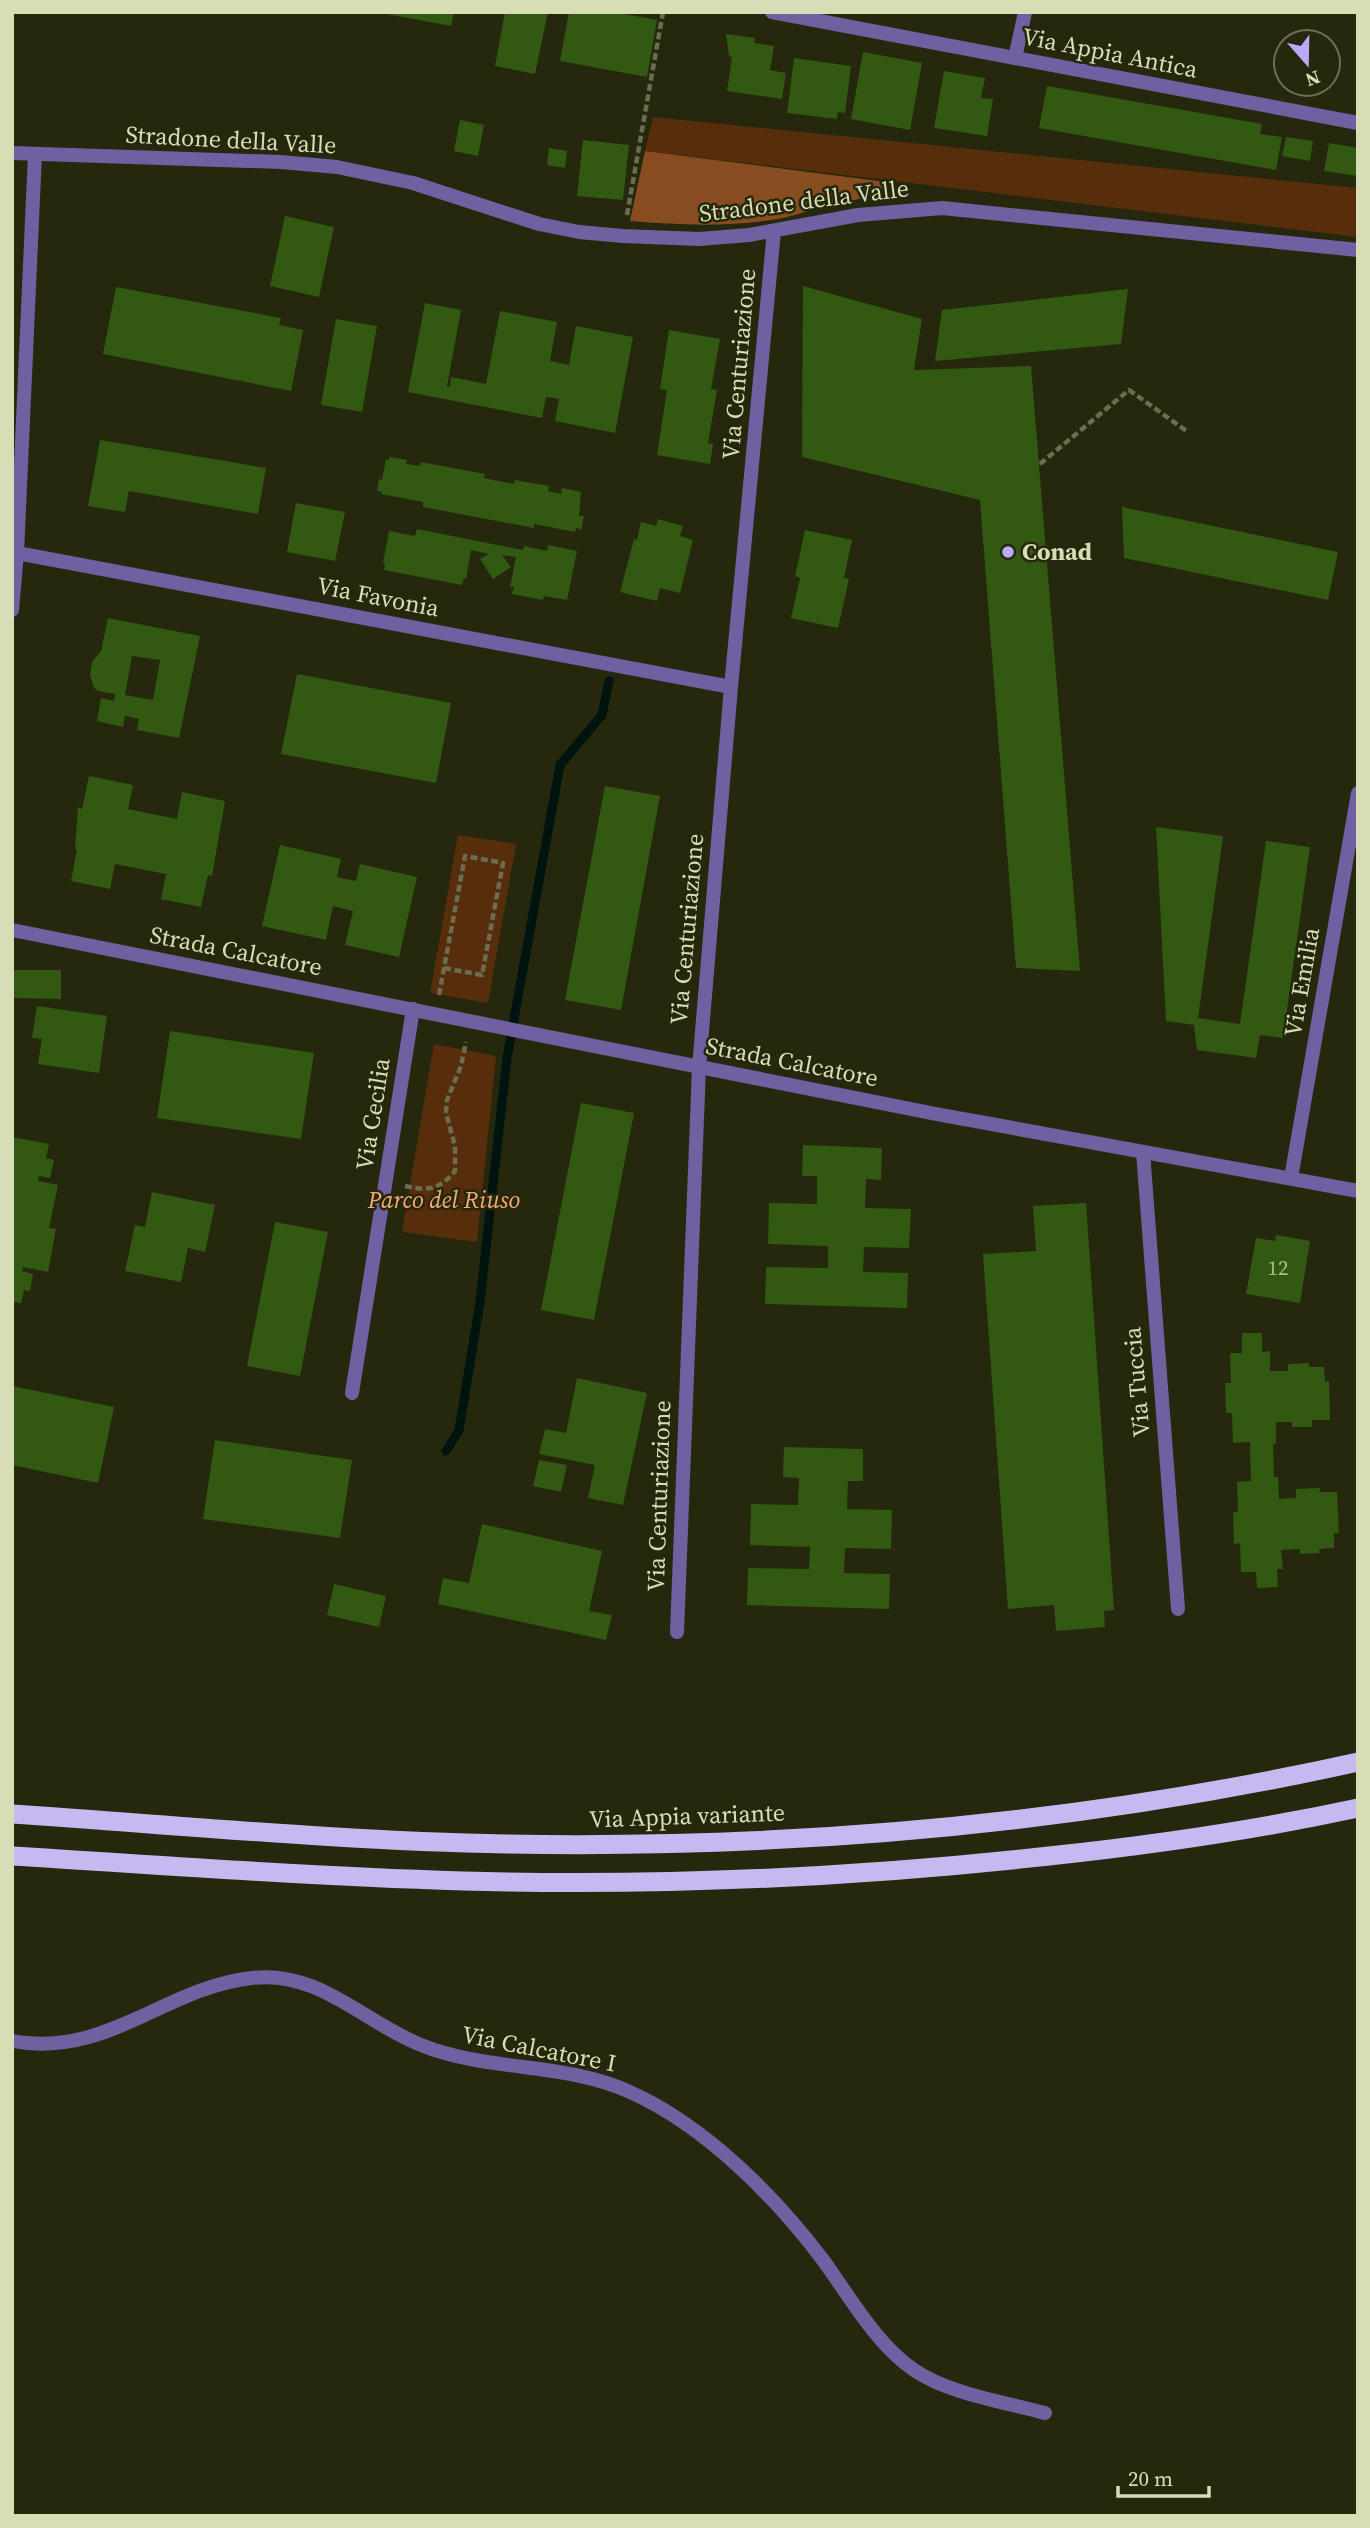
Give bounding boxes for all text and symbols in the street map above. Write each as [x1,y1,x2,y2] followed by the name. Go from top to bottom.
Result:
[1020,19,1201,86] street label: Via Appia Antica
[1272,28,1342,98] north arrow
[1302,64,1324,94] text: N
[125,118,337,161] street label: Stradone della Valle
[697,171,911,230] street label: Stradone della Valle
[714,267,763,461] street label: Via Centuriazione
[1022,535,1092,568] place label: Conad
[1000,544,1016,560] marker: Conad
[314,569,443,625] street label: Via Favonia
[662,832,711,1026] street label: Via Centuriazione
[147,918,325,983] street label: Strada Calcatore
[1276,924,1327,1039] street label: Via Emilia
[703,1029,881,1094] street label: Strada Calcatore
[347,1055,398,1172] street label: Via Cecilia
[367,1183,520,1216] park label: Parco del Riuso
[1268,1253,1289,1282] house number: 12
[1115,1325,1158,1438] street label: Via Tuccia
[639,1400,678,1592] street label: Via Centuriazione
[588,1796,786,1835] street label: Via Appia variante
[459,2017,619,2080] street label: Via Calcatore I
[1118,2454,1209,2498] scale bar
[1128,2464,1173,2493] text: 20 m

